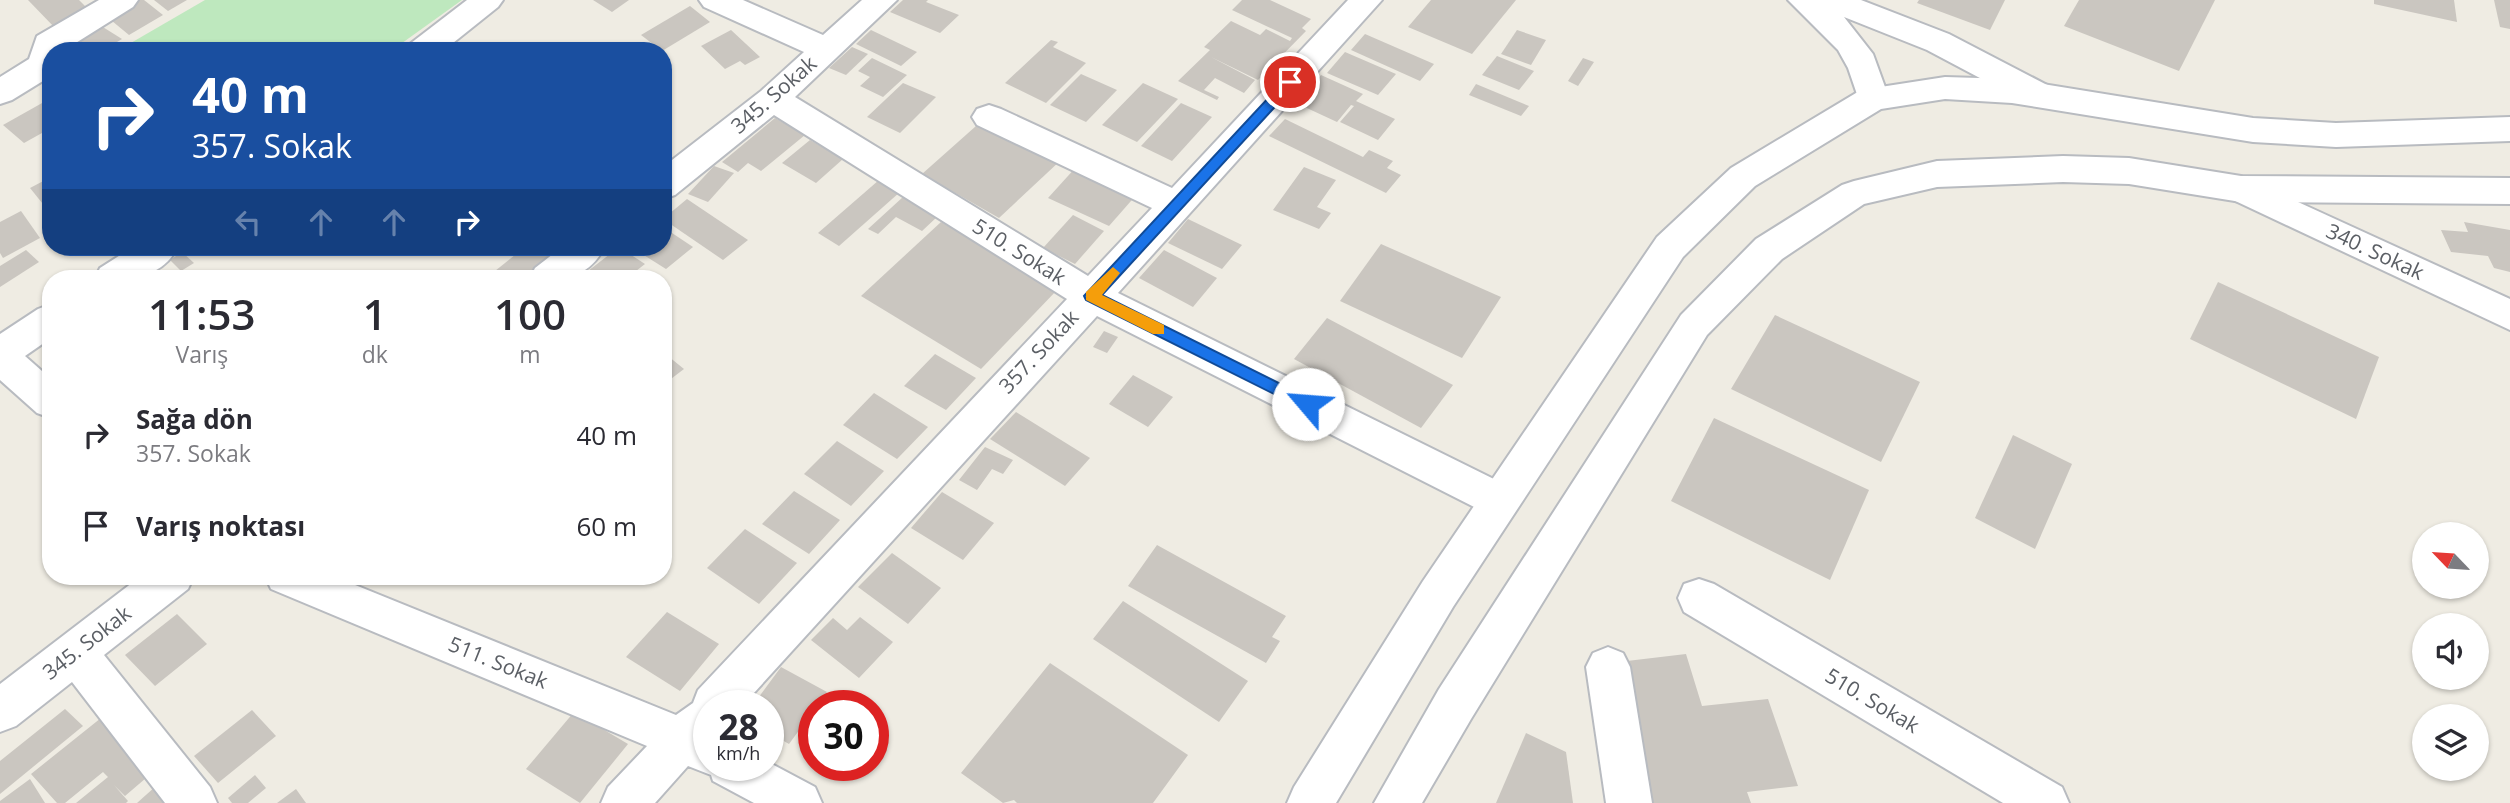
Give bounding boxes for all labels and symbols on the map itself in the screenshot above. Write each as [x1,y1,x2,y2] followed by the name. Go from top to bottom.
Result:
[725,49,822,139] street label: 345. Sokak
[1260,52,1320,112] pin
[968,211,1071,291] street label: 510. Sokak
[2322,216,2429,286] street label: 340. Sokak
[992,303,1084,399] street label: 357. Sokak
[1271,367,1345,441] position arrow
[2412,522,2488,598] north arrow
[36,599,136,686] street label: 345. Sokak
[445,629,552,695] street label: 511. Sokak
[1820,661,1925,739] street label: 510. Sokak
[798,690,889,781] speed limit sign: 30

